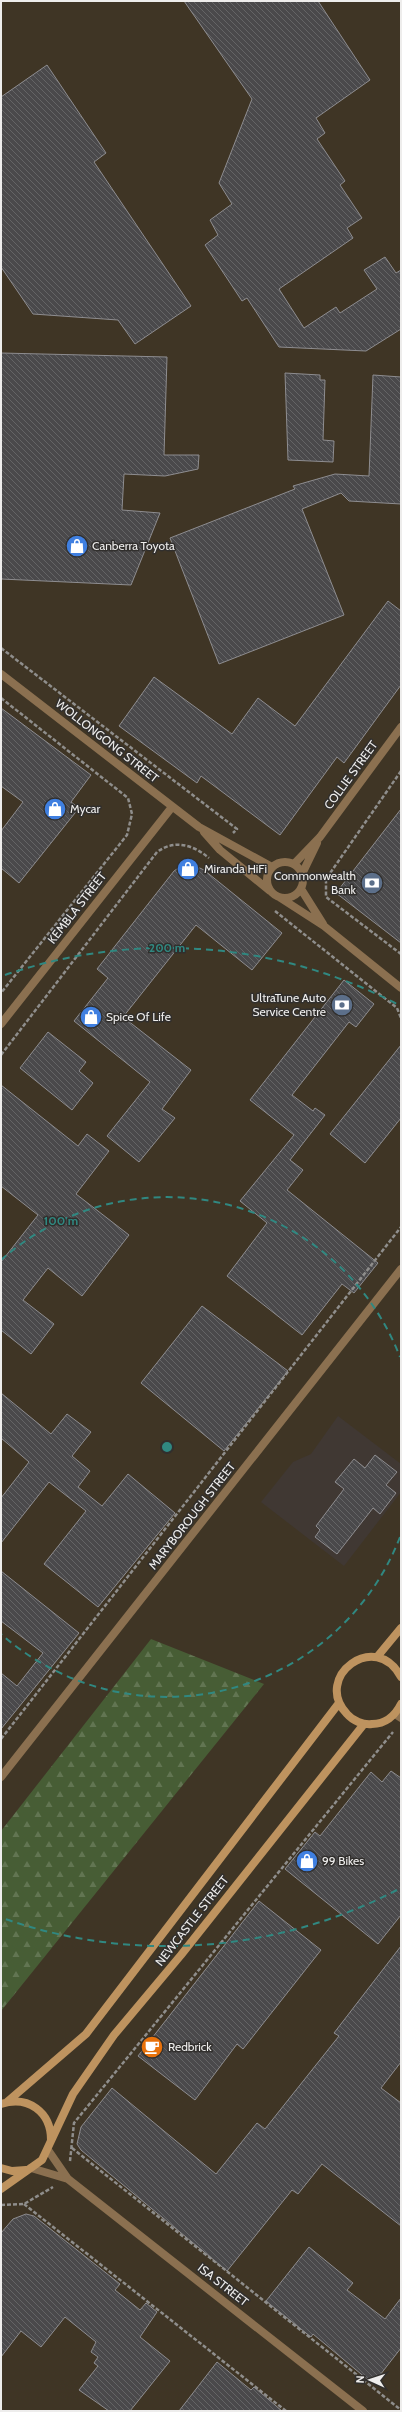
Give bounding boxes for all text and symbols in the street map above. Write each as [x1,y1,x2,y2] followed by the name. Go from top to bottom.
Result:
[64,533,90,559] shop icon: Canberra Toyota
[92,538,175,553] place label: Canberra Toyota
[53,696,162,786] street label: WOLLONGONG STREET
[321,737,381,812] street label: COLLIE STREET
[42,796,68,822] shop icon: Mycar
[70,801,101,816] place label: Mycar
[175,856,201,882] shop icon: Miranda HiFi
[204,861,267,876] place label: Miranda HiFi
[44,868,110,946] street label: KEMBLA STREET
[274,868,357,897] place label: Commonwealth Bank
[359,870,385,896] bank icon: Commonwealth Bank
[149,940,185,955] text: 200 m
[251,990,326,1019] place label: UltraTune Auto Service Centre
[329,992,355,1018] bank icon: UltraTune Auto Service Centre
[78,1004,104,1030] shop icon: Spice Of Life
[106,1009,171,1024] place label: Spice Of Life
[44,1213,78,1228] text: 100 m
[160,1440,174,1454] centre of rings
[145,1459,239,1572] street label: MARYBOROUGH STREET
[294,1848,320,1874] shop icon: 99 Bikes
[322,1853,364,1868] place label: 99 Bikes
[152,1872,232,1969] street label: NEWCASTLE STREET
[139,2034,165,2060] cafe icon: Redbrick
[168,2039,212,2054] place label: Redbrick
[195,2260,252,2310] street label: ISA STREET
[350,2360,390,2400] north arrow
[353,2375,367,2384] text: N

